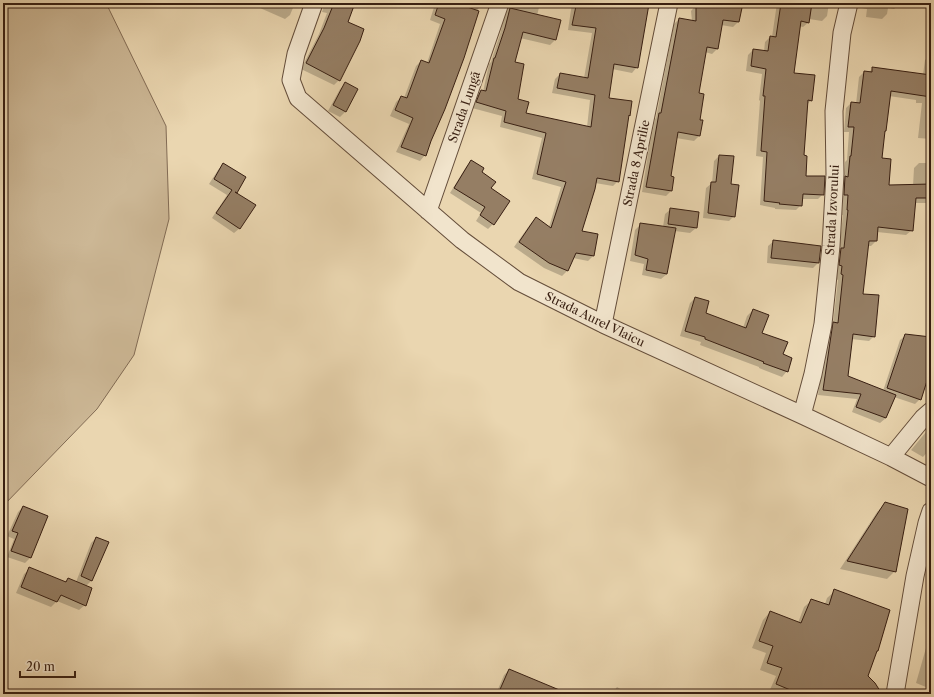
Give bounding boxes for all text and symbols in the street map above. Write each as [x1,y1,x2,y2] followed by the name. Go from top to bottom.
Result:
[445,69,483,145] street label: Strada Lungă
[619,118,653,208] street label: Strada 8 Aprilie
[822,164,842,256] street label: Strada Izvorului
[543,288,648,350] street label: Strada Aurel Vlaicu
[20,653,75,679] scale bar
[26,659,55,674] text: 20 m

